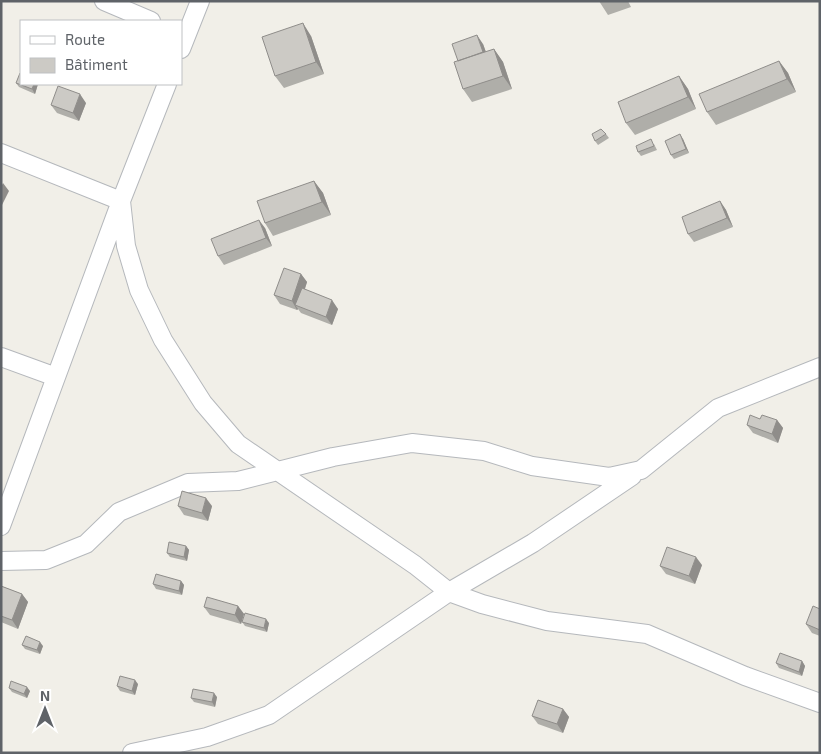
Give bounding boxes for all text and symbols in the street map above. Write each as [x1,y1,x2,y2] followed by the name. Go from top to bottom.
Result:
[20,20,182,85] legend
[65,30,105,48] text: Route
[65,55,128,73] text: Bâtiment
[20,684,70,734] north arrow
[40,687,50,704] text: N

